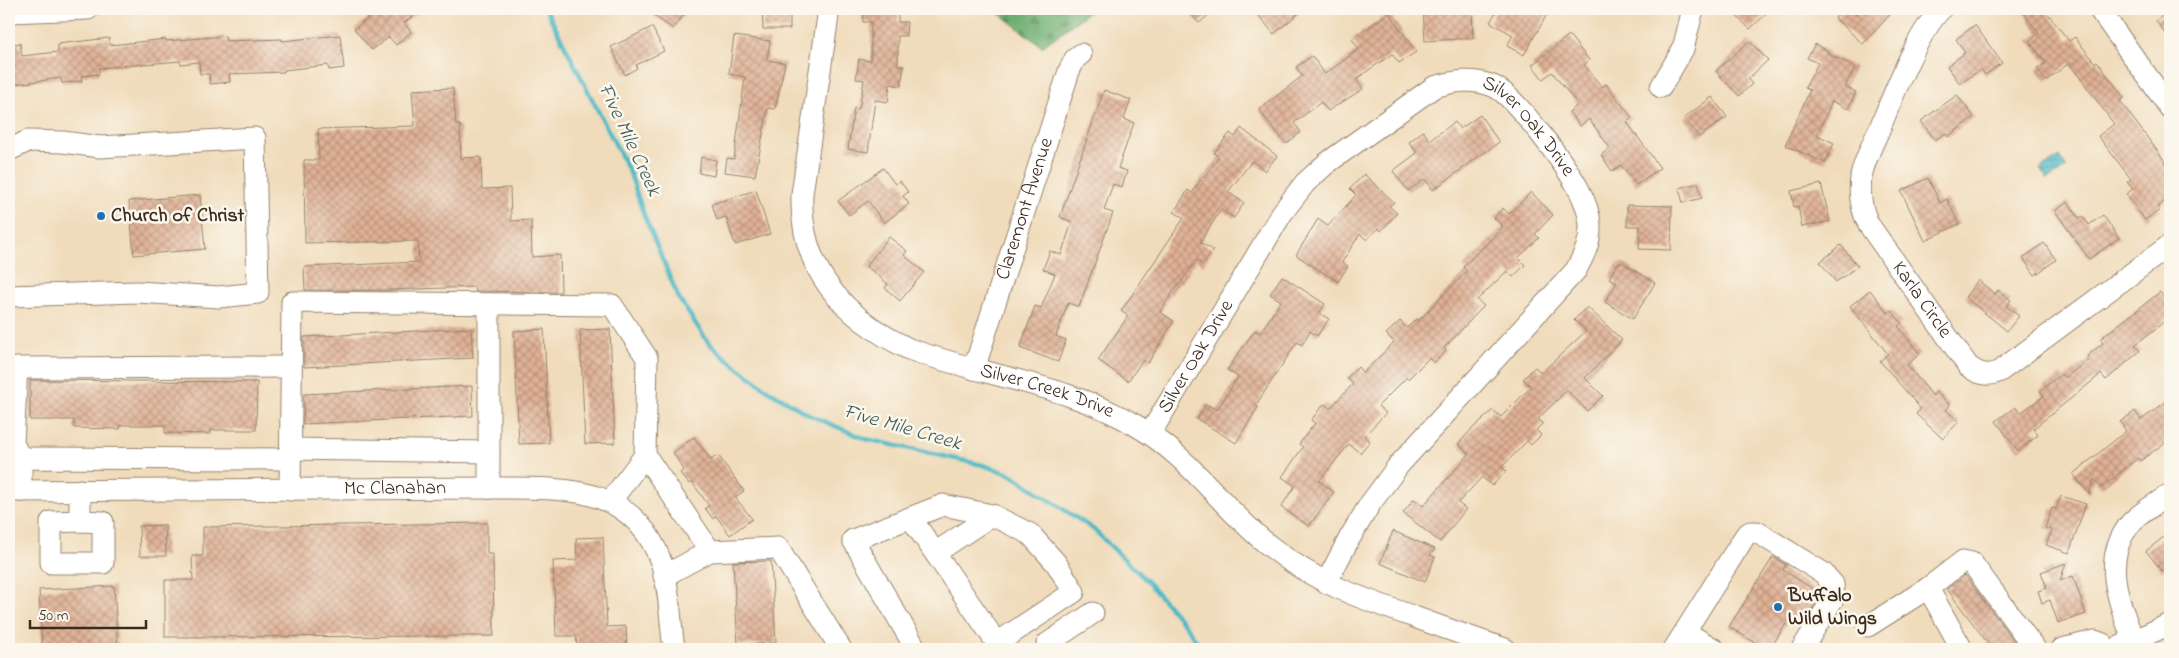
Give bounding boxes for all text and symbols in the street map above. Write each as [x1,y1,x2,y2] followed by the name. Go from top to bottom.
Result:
[1479,69,1582,183] street label: Silver Oak Drive
[590,79,669,202] water label: Five Mile Creek
[989,134,1061,284] street label: Claremont Avenue
[111,202,245,231] place label: Church of Christ
[95,210,107,222] marker: Church of Christ
[1884,256,1959,344] street label: Karla Circle
[1151,294,1241,419] street label: Silver Oak Drive
[977,356,1119,426] street label: Silver Creek Drive
[839,397,965,459] water label: Five Mile Creek
[344,474,446,503] street label: Mc Clanahan
[1787,582,1877,635] place label: Buffalo Wild Wings
[30,598,146,630] scale bar
[1772,601,1784,613] marker: Buffalo Wild Wings
[38,605,69,627] text: 50 m

